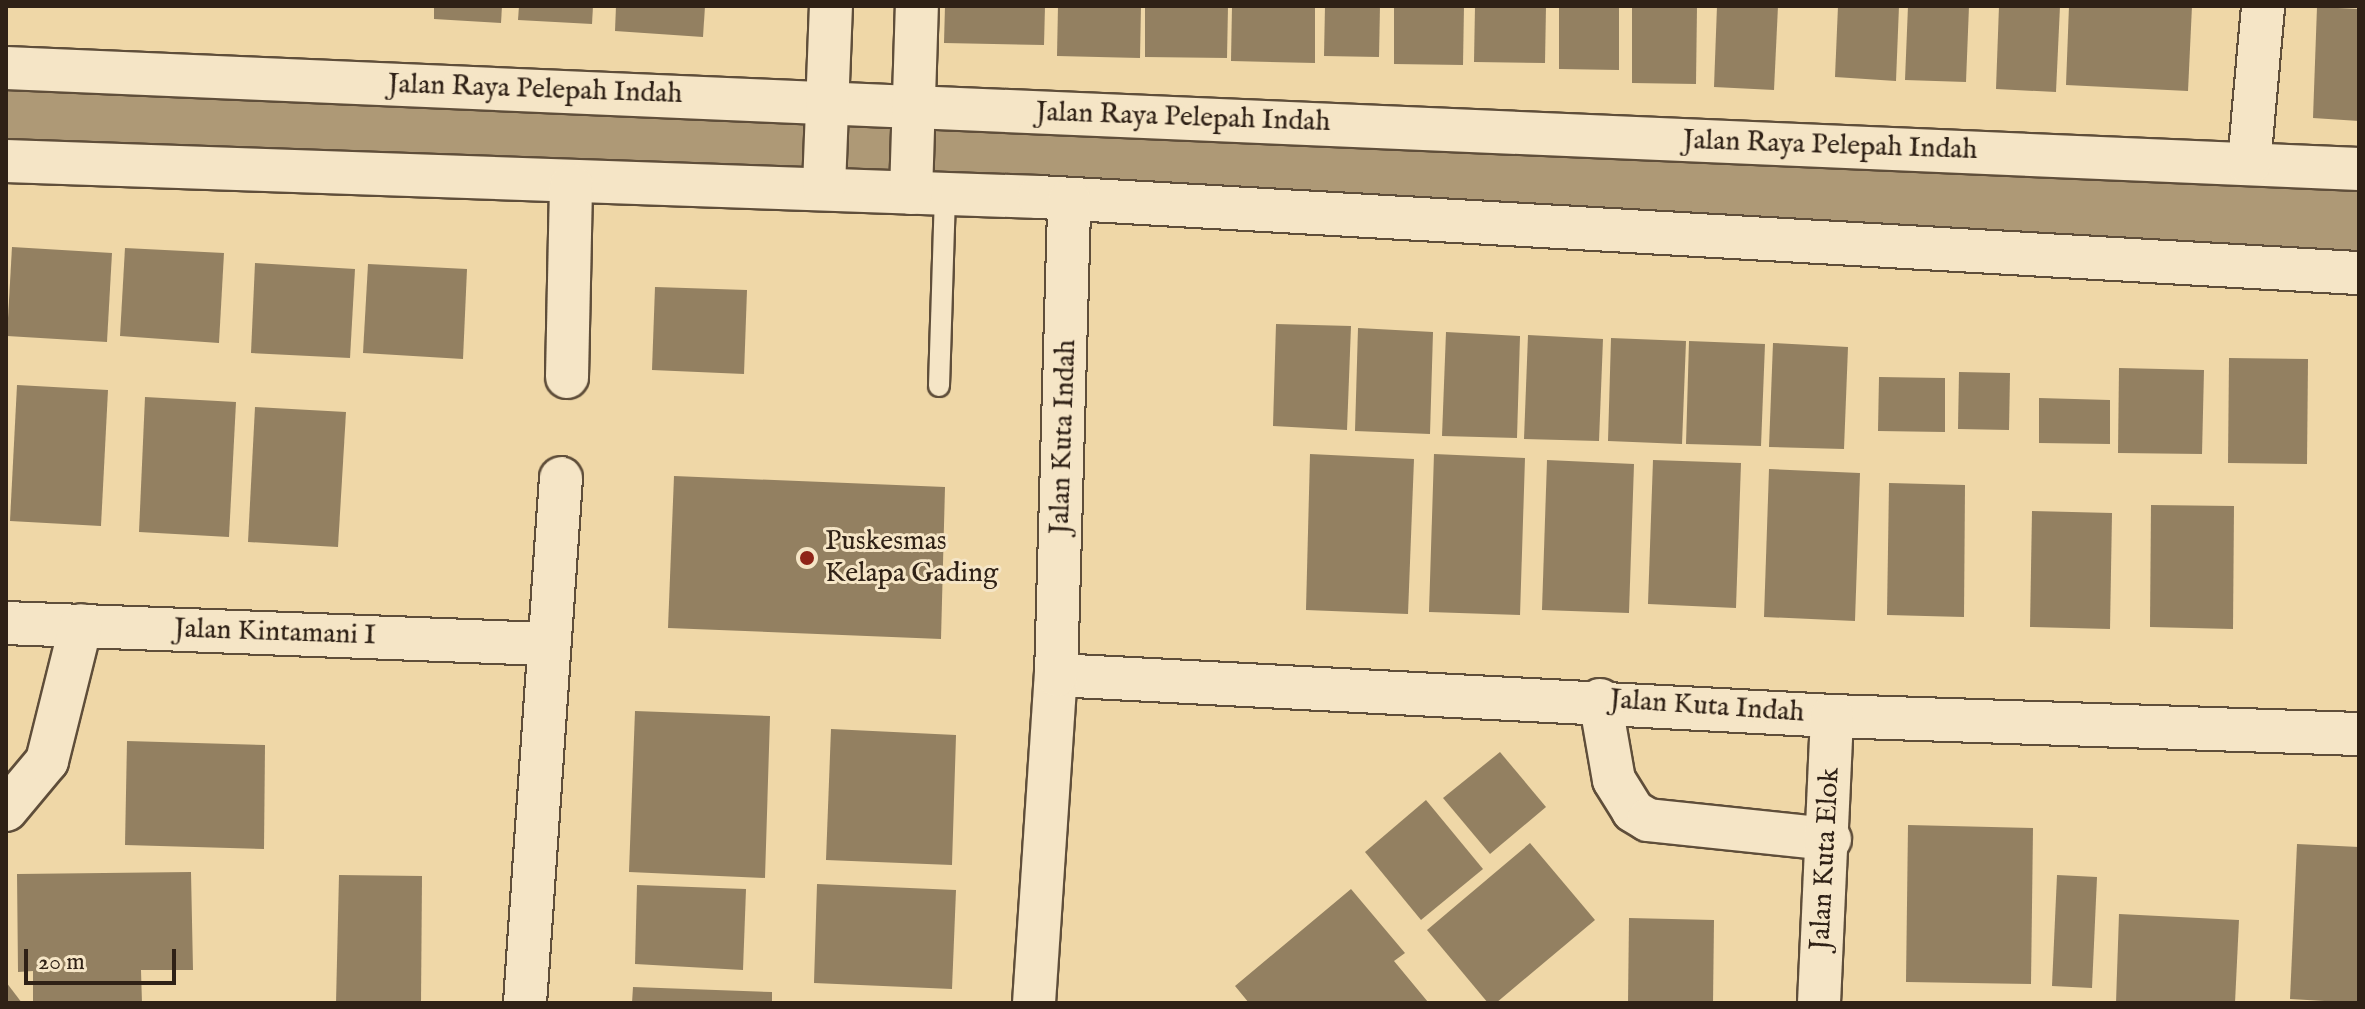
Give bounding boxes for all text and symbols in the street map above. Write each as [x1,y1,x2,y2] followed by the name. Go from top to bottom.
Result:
[387,68,683,112] street label: Jalan Raya Pelepah Indah
[1035,96,1331,140] street label: Jalan Raya Pelepah Indah
[1682,124,1978,168] street label: Jalan Raya Pelepah Indah
[1044,339,1084,535] street label: Jalan Kuta Indah
[825,525,998,591] place label: Puskesmas Kelapa Gading
[796,547,818,569] marker: Puskesmas Kelapa Gading
[173,613,377,653] street label: Jalan Kintamani I
[1609,683,1805,731] street label: Jalan Kuta Indah
[1804,767,1848,951] street label: Jalan Kuta Elok
[28,933,180,983] scale bar
[38,947,85,978] text: 20 m

